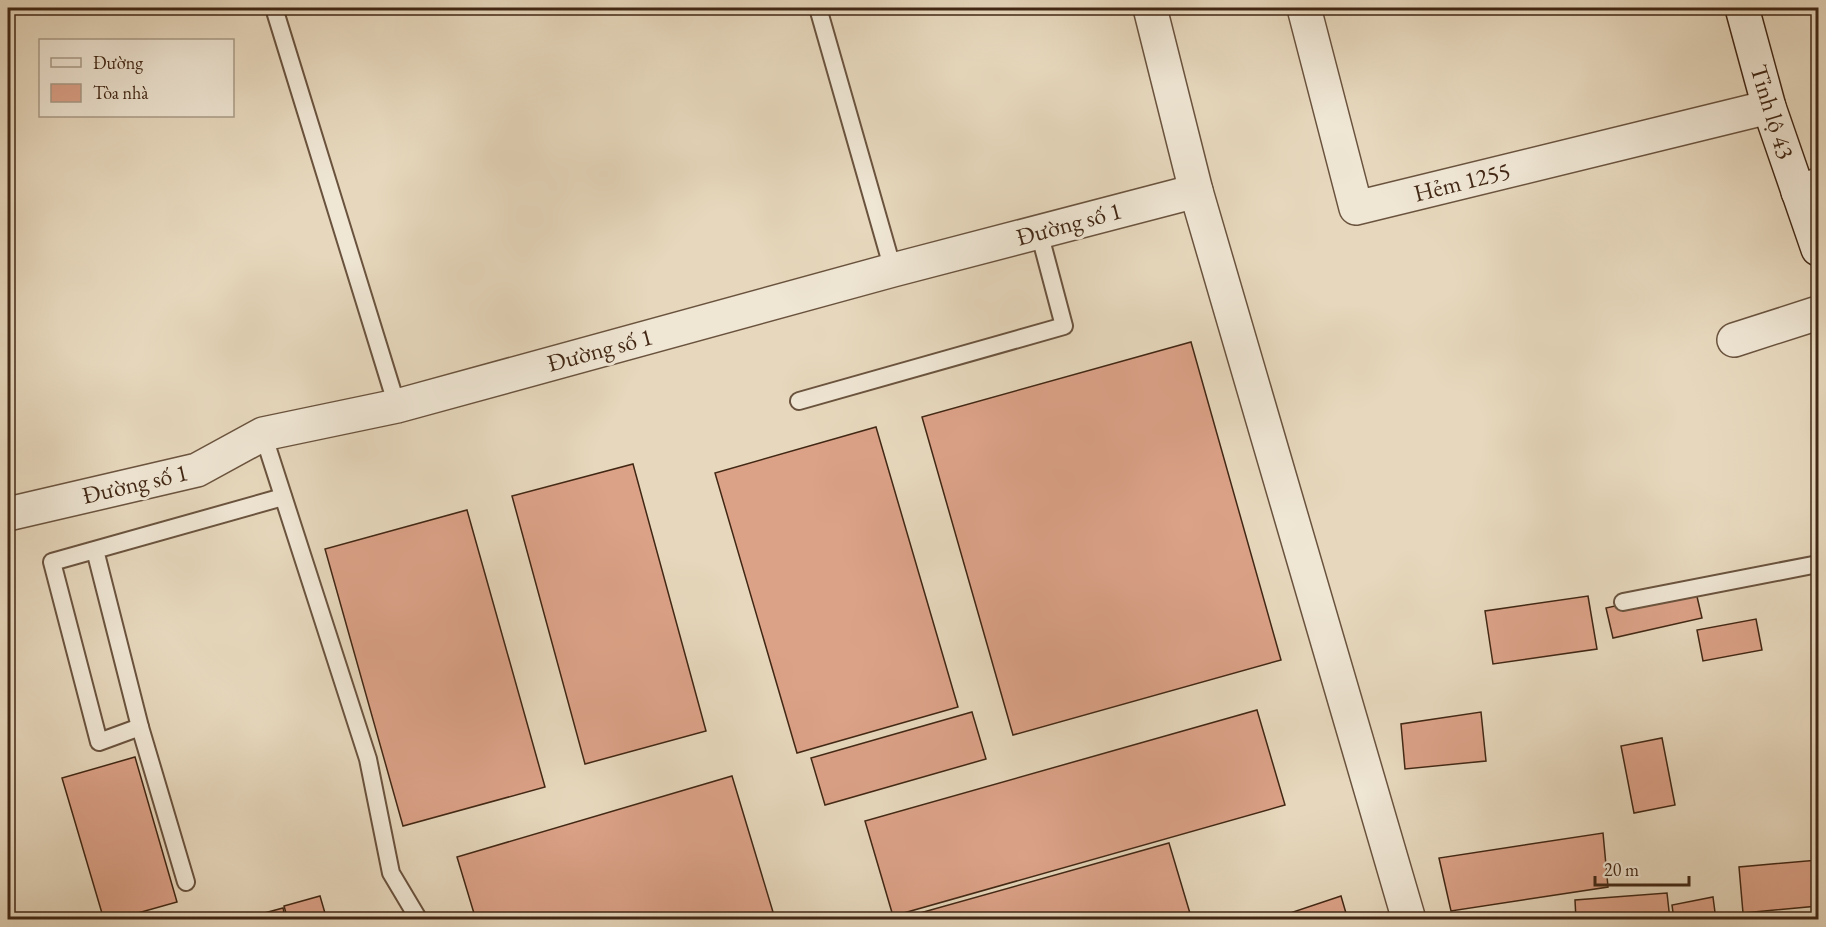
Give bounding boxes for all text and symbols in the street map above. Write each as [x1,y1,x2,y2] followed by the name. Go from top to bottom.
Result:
[39,39,234,117] legend
[93,51,143,74] text: Đường
[1743,61,1802,163] street label: Tỉnh lộ 43
[93,81,149,104] text: Tòa nhà
[1410,155,1513,208] street label: Hẻm 1255
[1013,195,1125,252] street label: Đường số 1
[544,321,656,378] street label: Đường số 1
[79,456,191,511] street label: Đường số 1
[1595,849,1690,887] scale bar
[1604,858,1639,881] text: 20 m

